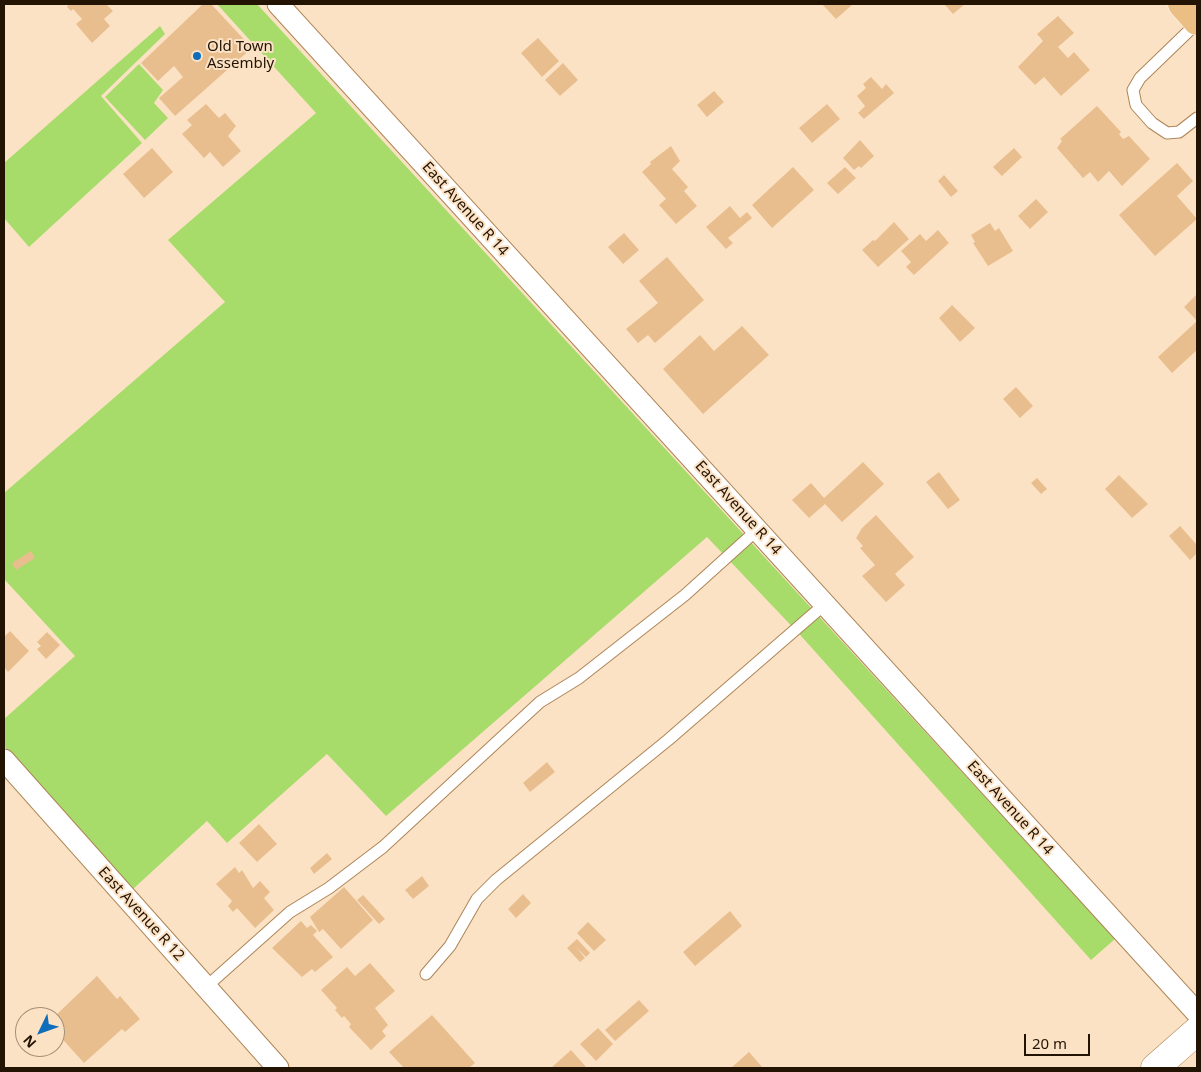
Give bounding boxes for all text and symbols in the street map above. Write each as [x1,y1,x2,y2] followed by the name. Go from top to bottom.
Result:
[207,38,274,73] place label: Old Town Assembly
[191,50,203,62] marker: Old Town Assembly
[418,158,512,260] street label: East Avenue R 14
[691,457,785,559] street label: East Avenue R 14
[963,757,1057,859] street label: East Avenue R 14
[94,863,188,965] street label: East Avenue R 12
[15,1007,65,1057] north arrow
[1026,1024,1092,1056] scale bar
[18,1031,40,1052] text: N
[1032,1033,1067,1053] text: 20 m

